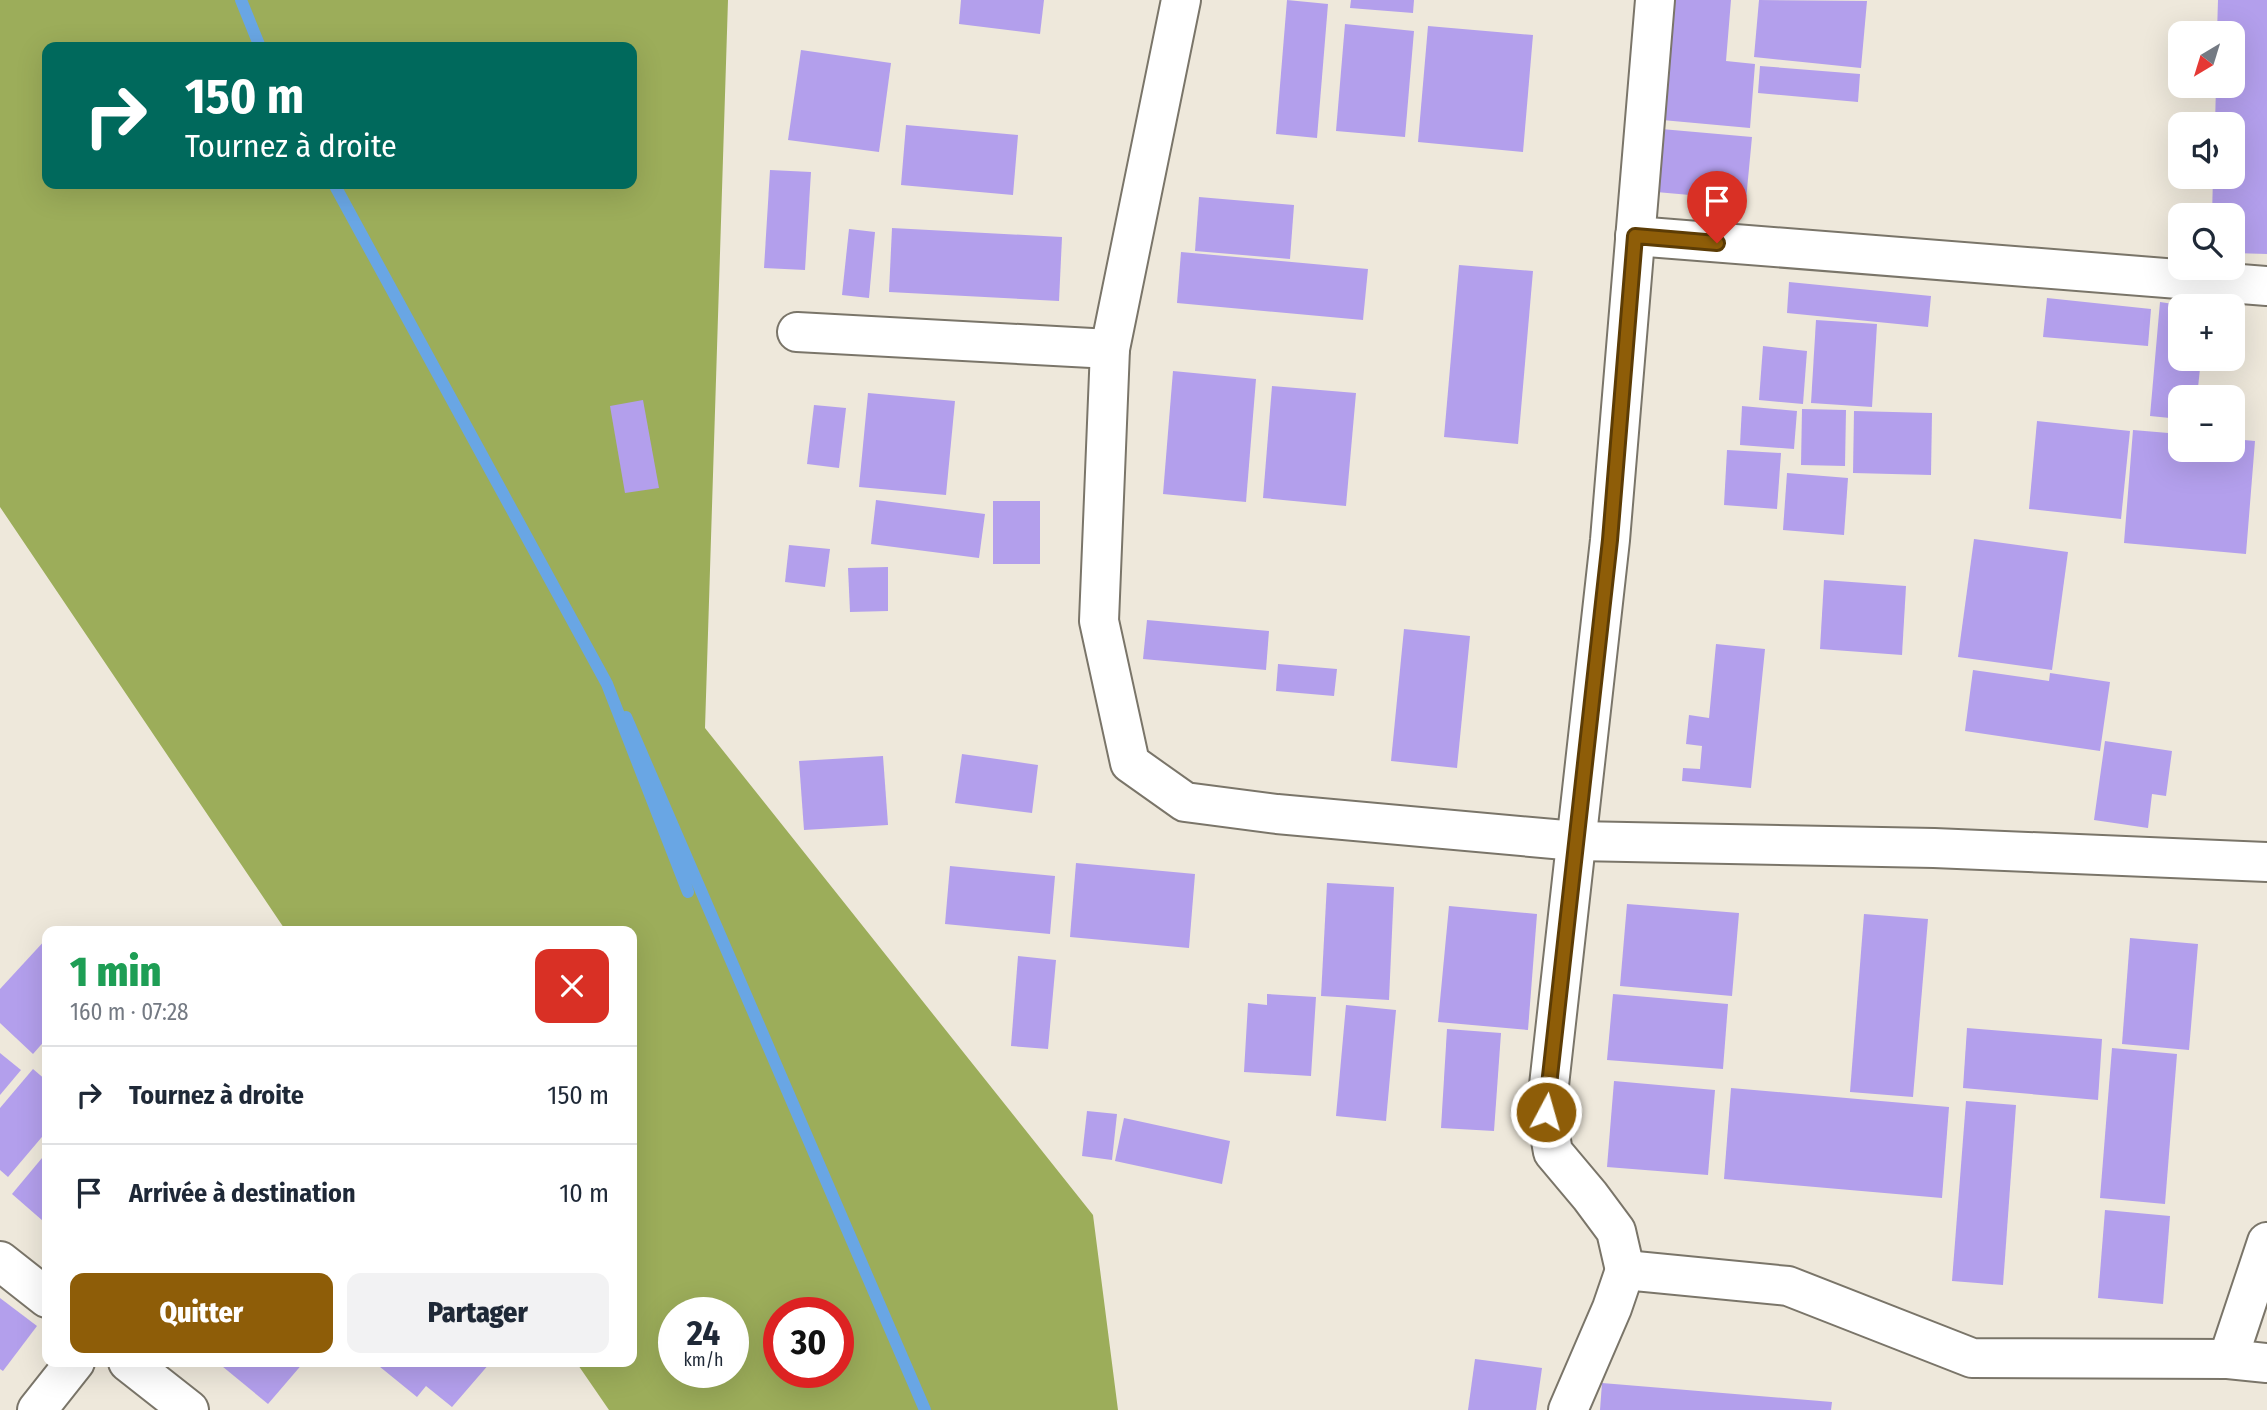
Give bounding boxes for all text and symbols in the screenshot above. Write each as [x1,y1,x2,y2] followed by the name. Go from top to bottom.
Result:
[2168,21,2245,98] north arrow
[2168,21,2245,462] map controls
[185,67,304,126] text: 150 m
[70,70,161,161] icon: right
[2168,112,2245,189] button: sound
[185,127,397,165] text: Tournez à droite
[1687,171,1747,243] pin
[1698,182,1736,220] icon: arrive
[2168,203,2245,280] button: search
[2168,294,2245,371] button: +
[2168,385,2245,462] button: −
[70,947,161,997] text: 1 min
[535,949,609,1023] button: close
[70,998,189,1026] text: 160 m · 07:28
[1509,1075,1583,1149] position arrow
[70,1076,108,1114] icon: right
[129,1080,304,1111] text: Tournez à droite
[547,1080,609,1111] text: 150 m
[70,1174,108,1212] icon: arrive
[129,1178,356,1209] text: Arrivée à destination
[559,1178,609,1209] text: 10 m
[70,1273,333,1353] button: Quitter
[347,1273,609,1353] button: Partager
[763,1297,854,1388] speed limit sign: 30
[687,1312,720,1354] text: 24
[683,1349,724,1371] text: km/h

